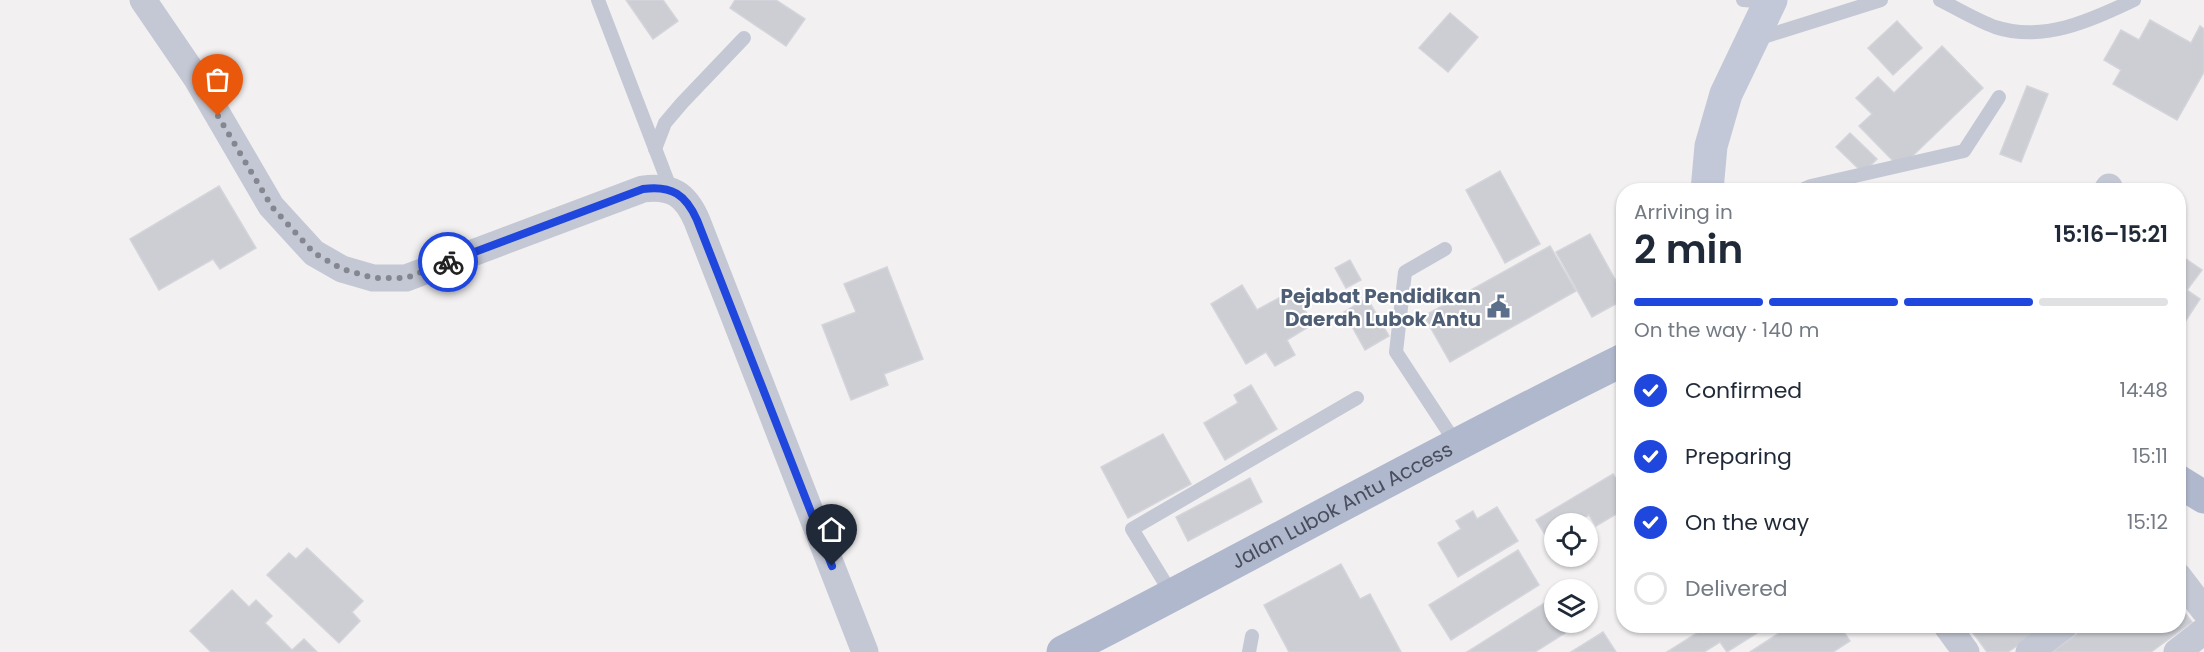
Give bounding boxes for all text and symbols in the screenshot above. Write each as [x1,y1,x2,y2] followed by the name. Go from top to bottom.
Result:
[192,54,243,116] pin
[201,63,234,96] icon: bag
[1634,198,1733,226] text: Arriving in
[2054,219,2168,250] text: 15:16–15:21
[1634,222,1743,277] text: 2 min
[418,232,478,292] courier
[432,246,465,279] icon: bike
[1281,282,1481,333] place label: Pejabat Pendidikan Daerah Lubok Antu
[1486,294,1512,320] public building icon: Pejabat Pendidikan Daerah Lubok Antu
[1634,316,1819,344] text: On the way · 140 m
[1634,374,1667,407] icon: check
[1685,375,1802,406] text: Confirmed
[2120,376,2168,404] text: 14:48
[1226,435,1457,576] street label: Jalan Lubok Antu Access
[1634,440,1667,473] icon: check
[1685,441,1792,472] text: Preparing
[2132,442,2168,470] text: 15:11
[806,504,857,566] pin
[1634,506,1667,539] icon: check
[1685,507,1809,538] text: On the way
[2127,508,2168,536] text: 15:12
[815,513,848,546] icon: home
[1544,513,1598,633] map controls
[1544,513,1598,567] button: locate
[1685,573,1788,604] text: Delivered
[1544,579,1598,633] button: layers

